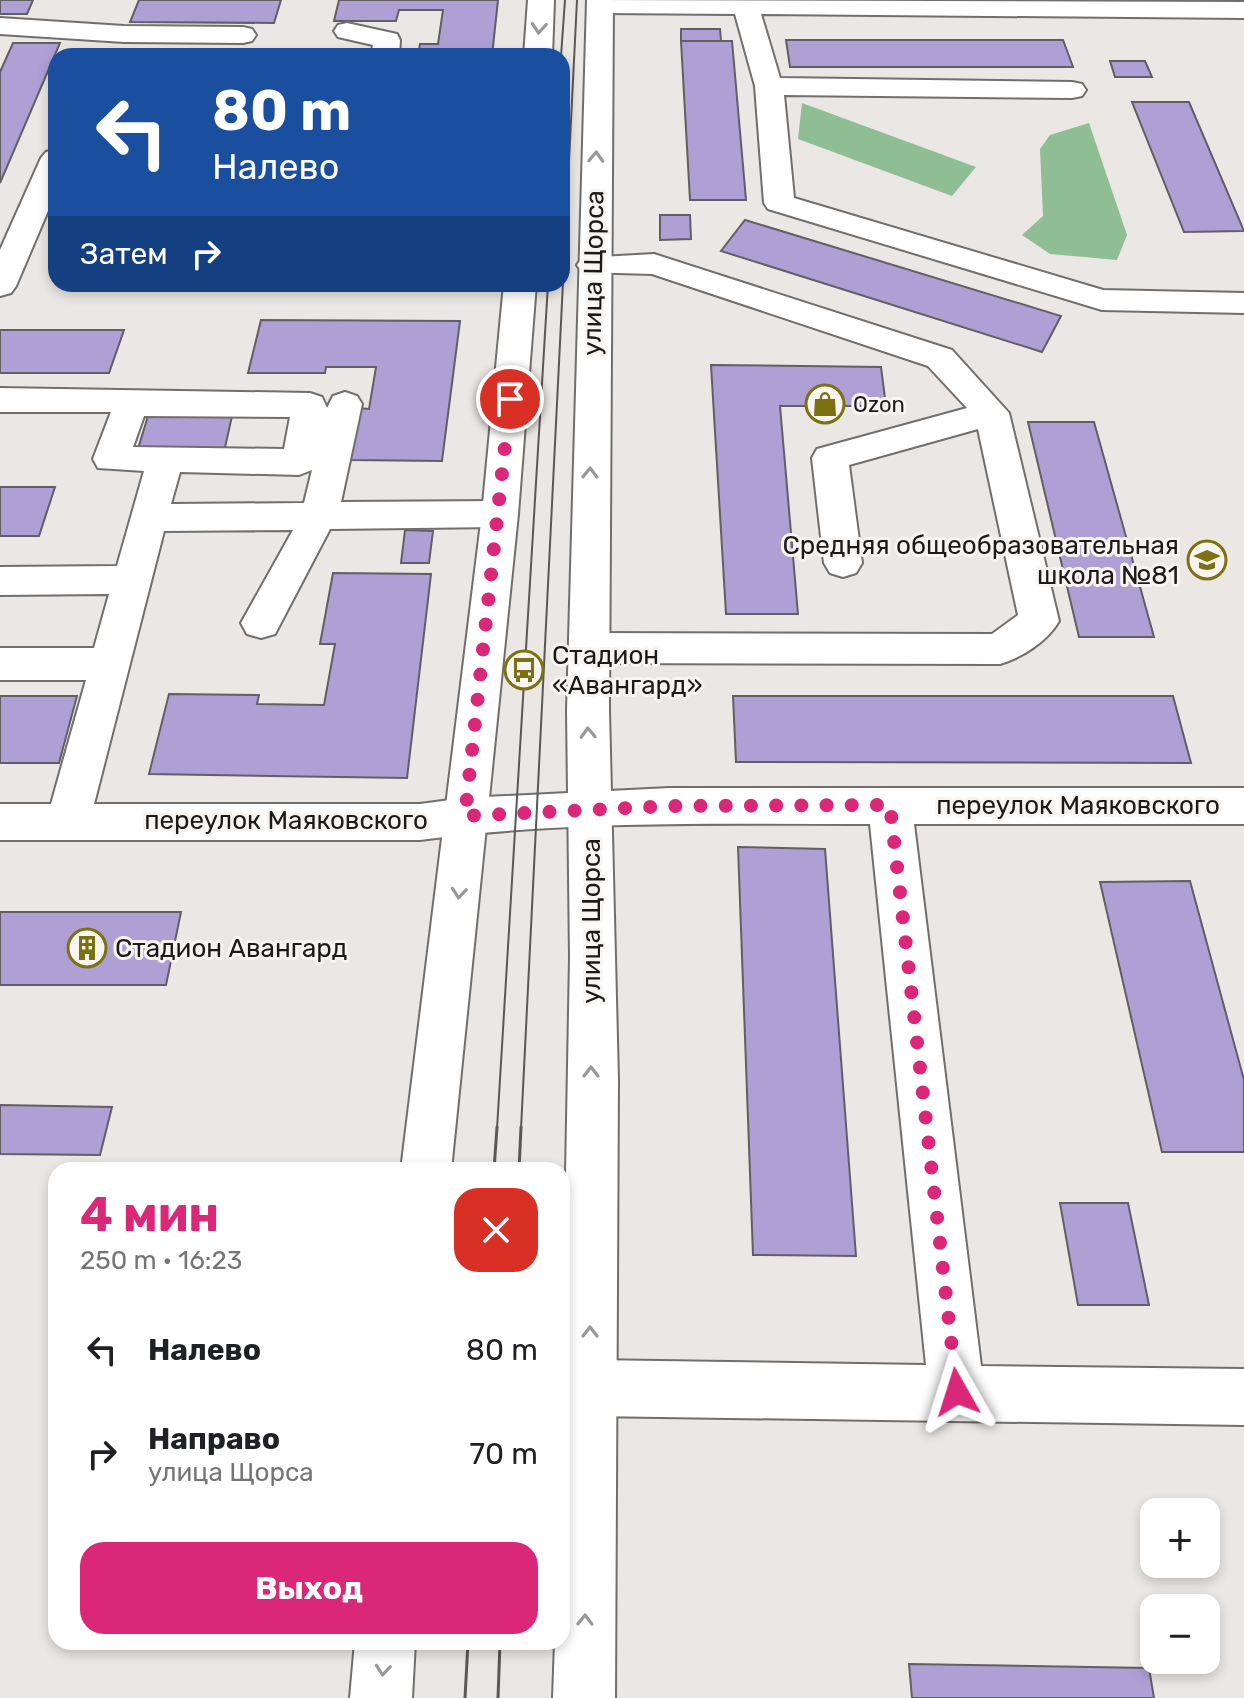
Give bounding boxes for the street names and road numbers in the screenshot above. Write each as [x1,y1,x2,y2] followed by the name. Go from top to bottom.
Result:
[577,190,610,356] street label: улица Щорса
[936,790,1220,821] street label: переулок Маяковского
[144,805,428,836] street label: переулок Маяковского
[576,838,607,1004] street label: улица Щорса

